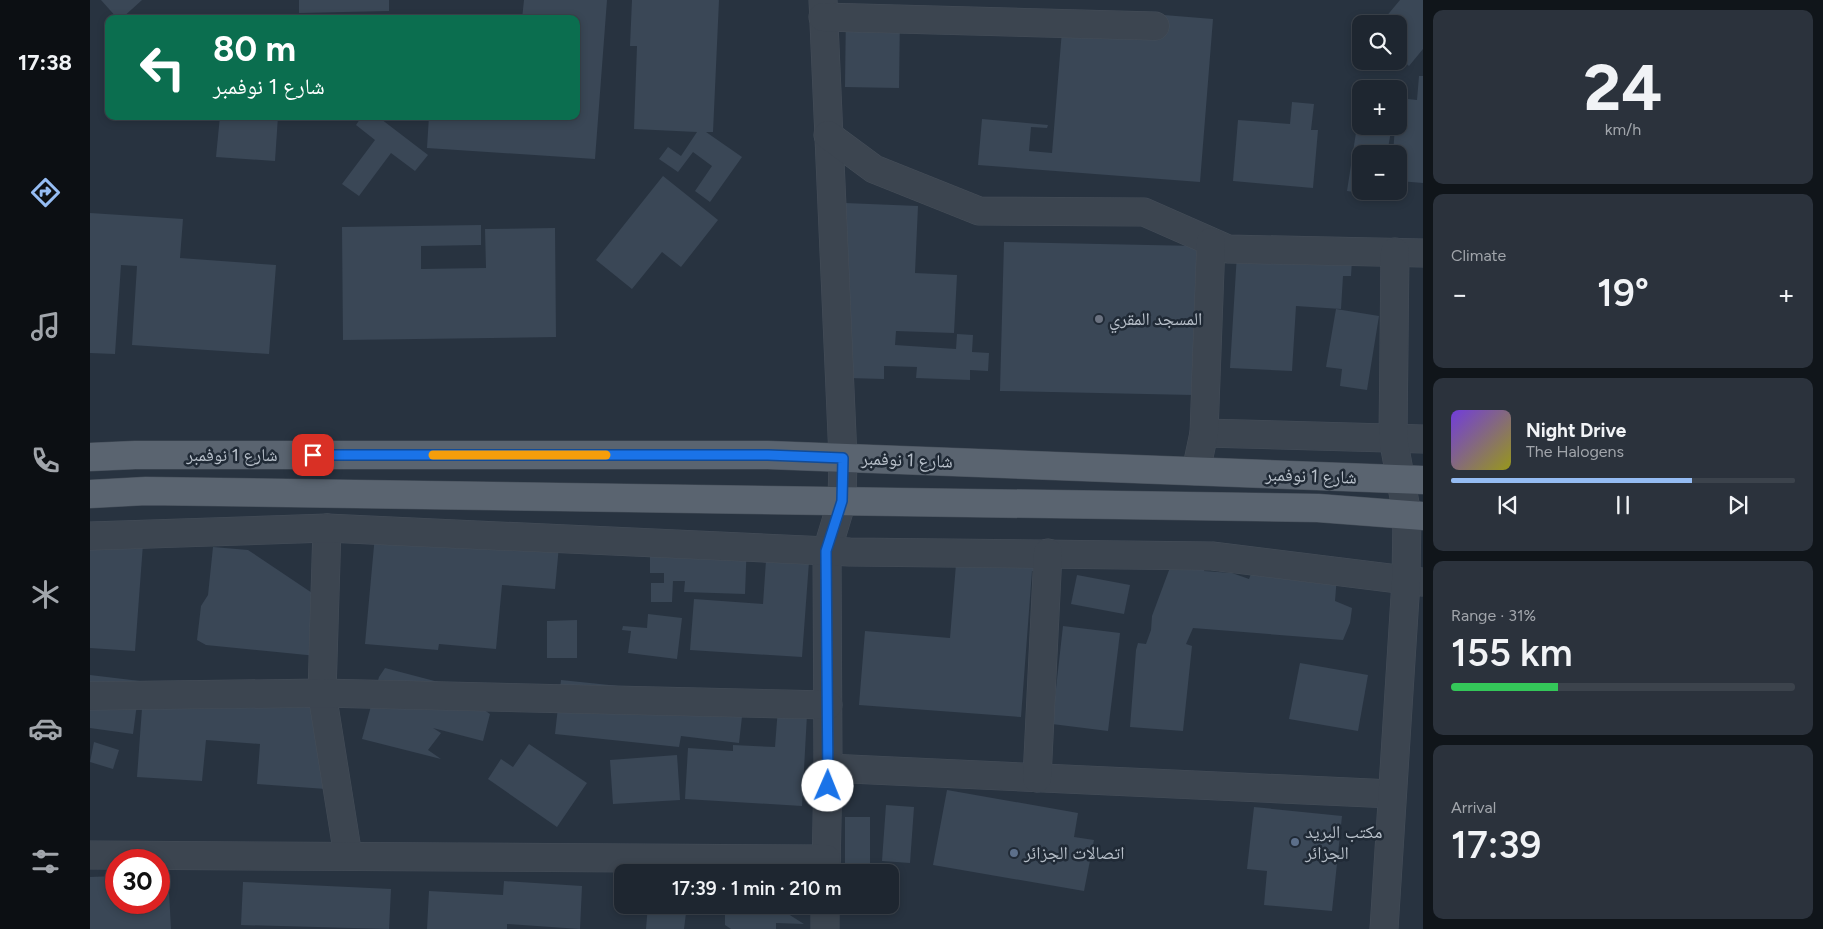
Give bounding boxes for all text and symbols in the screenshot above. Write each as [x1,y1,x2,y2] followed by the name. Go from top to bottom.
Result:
[1352,15,1407,200] map controls
[1352,15,1407,70] button: search
[213,28,296,70] text: 80 m
[130,35,195,100] icon: left
[1584,48,1662,126] text: 24
[18,49,72,76] text: 17:38
[213,73,325,100] text: شارع 1 نوفمبر
[1352,80,1407,135] button: +
[1605,120,1641,139] text: km/h
[1352,145,1407,200] button: −
[28,175,63,210] icon: directions
[1451,246,1506,265] text: Climate
[1597,270,1649,316] text: 19°
[1451,277,1468,311] text: −
[1778,277,1795,311] text: +
[1109,308,1202,334] place label: المسجد المقري
[28,309,63,344] icon: music
[1093,313,1105,325] marker: المسجد المقري
[1526,419,1626,442] text: Night Drive
[292,434,334,476] pin
[299,441,327,469] icon: arrive
[1526,442,1624,461] text: The Halogens
[28,443,63,478] icon: phone
[185,444,278,466] street label: شارع 1 نوفمبر
[860,447,953,473] street label: شارع 1 نوفمبر
[1264,463,1357,489] street label: شارع 1 نوفمبر
[1494,491,1522,519] icon: previous
[1609,491,1637,519] icon: pause
[1724,491,1752,519] icon: next
[28,577,63,612] icon: climate
[1451,606,1536,625] text: Range · 31%
[1451,630,1573,676] text: 155 km
[28,711,63,746] icon: car
[801,759,853,811] position arrow
[1451,798,1496,817] text: Arrival
[1304,821,1382,864] place label: مكتب البريد الجزائر
[1451,822,1541,868] text: 17:39
[1289,836,1301,848] marker: مكتب البريد الجزائر
[1023,842,1125,864] place label: اتصالات الجزائر
[28,844,63,879] icon: filters
[1008,847,1020,859] marker: اتصالات الجزائر
[105,849,170,914] speed limit sign: 30
[672,877,841,900] text: 17:39 · 1 min · 210 m

